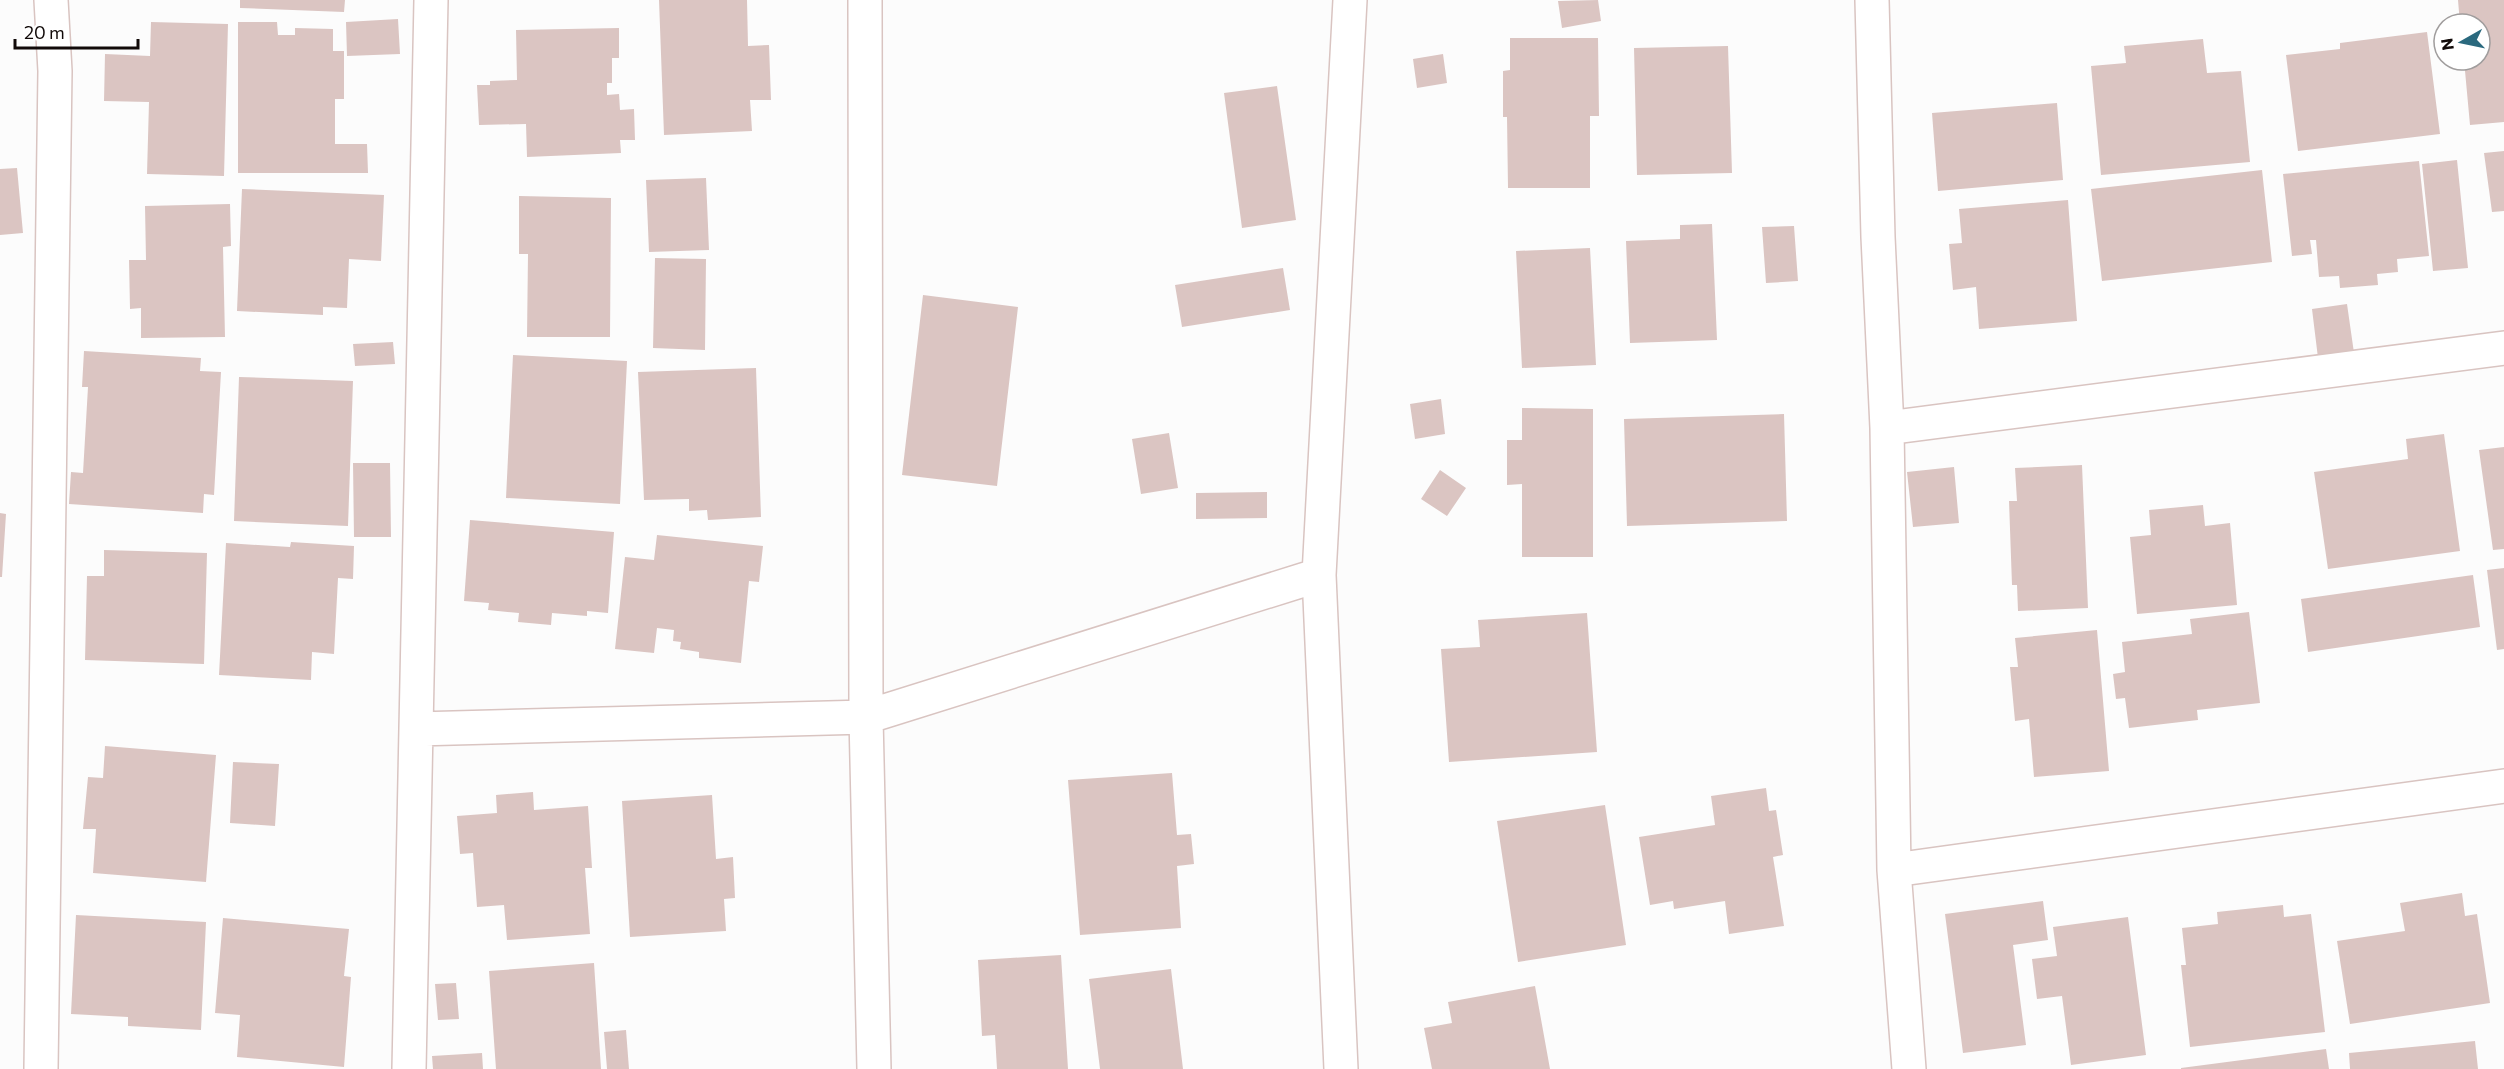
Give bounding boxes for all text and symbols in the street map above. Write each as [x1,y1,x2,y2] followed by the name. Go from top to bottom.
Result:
[15,12,138,50] scale bar
[2432,12,2492,72] north arrow
[24,21,65,43] text: 20 m
[2436,37,2457,52] text: N

